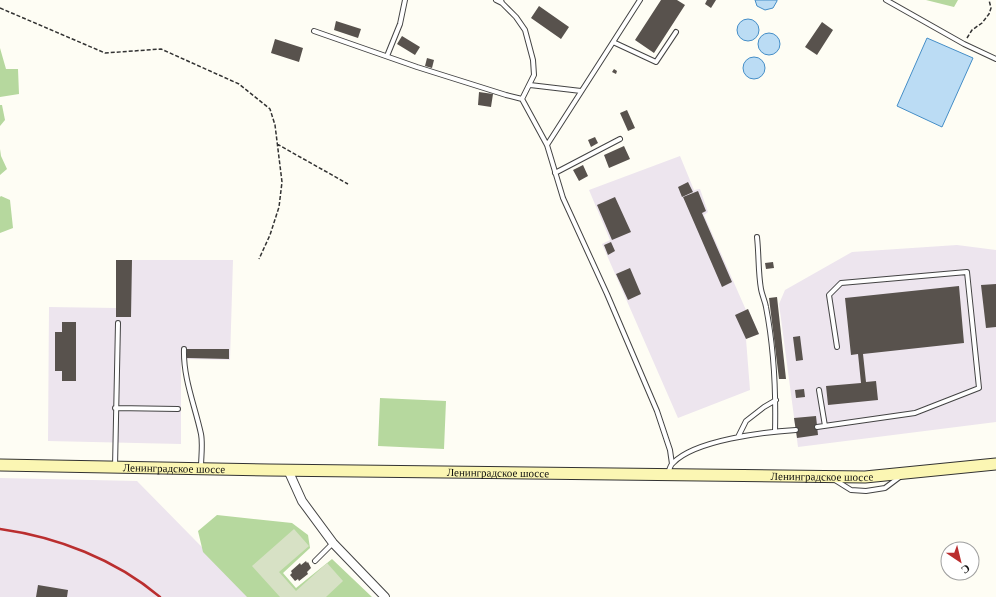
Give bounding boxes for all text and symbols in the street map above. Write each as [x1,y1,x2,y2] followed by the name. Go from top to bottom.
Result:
[123,461,225,475] street label: Ленинградское шоссе
[447,466,549,479] street label: Ленинградское шоссе
[771,470,874,483] street label: Ленинградское шоссе
[940,541,980,581] north arrow
[959,562,972,576] text: С

